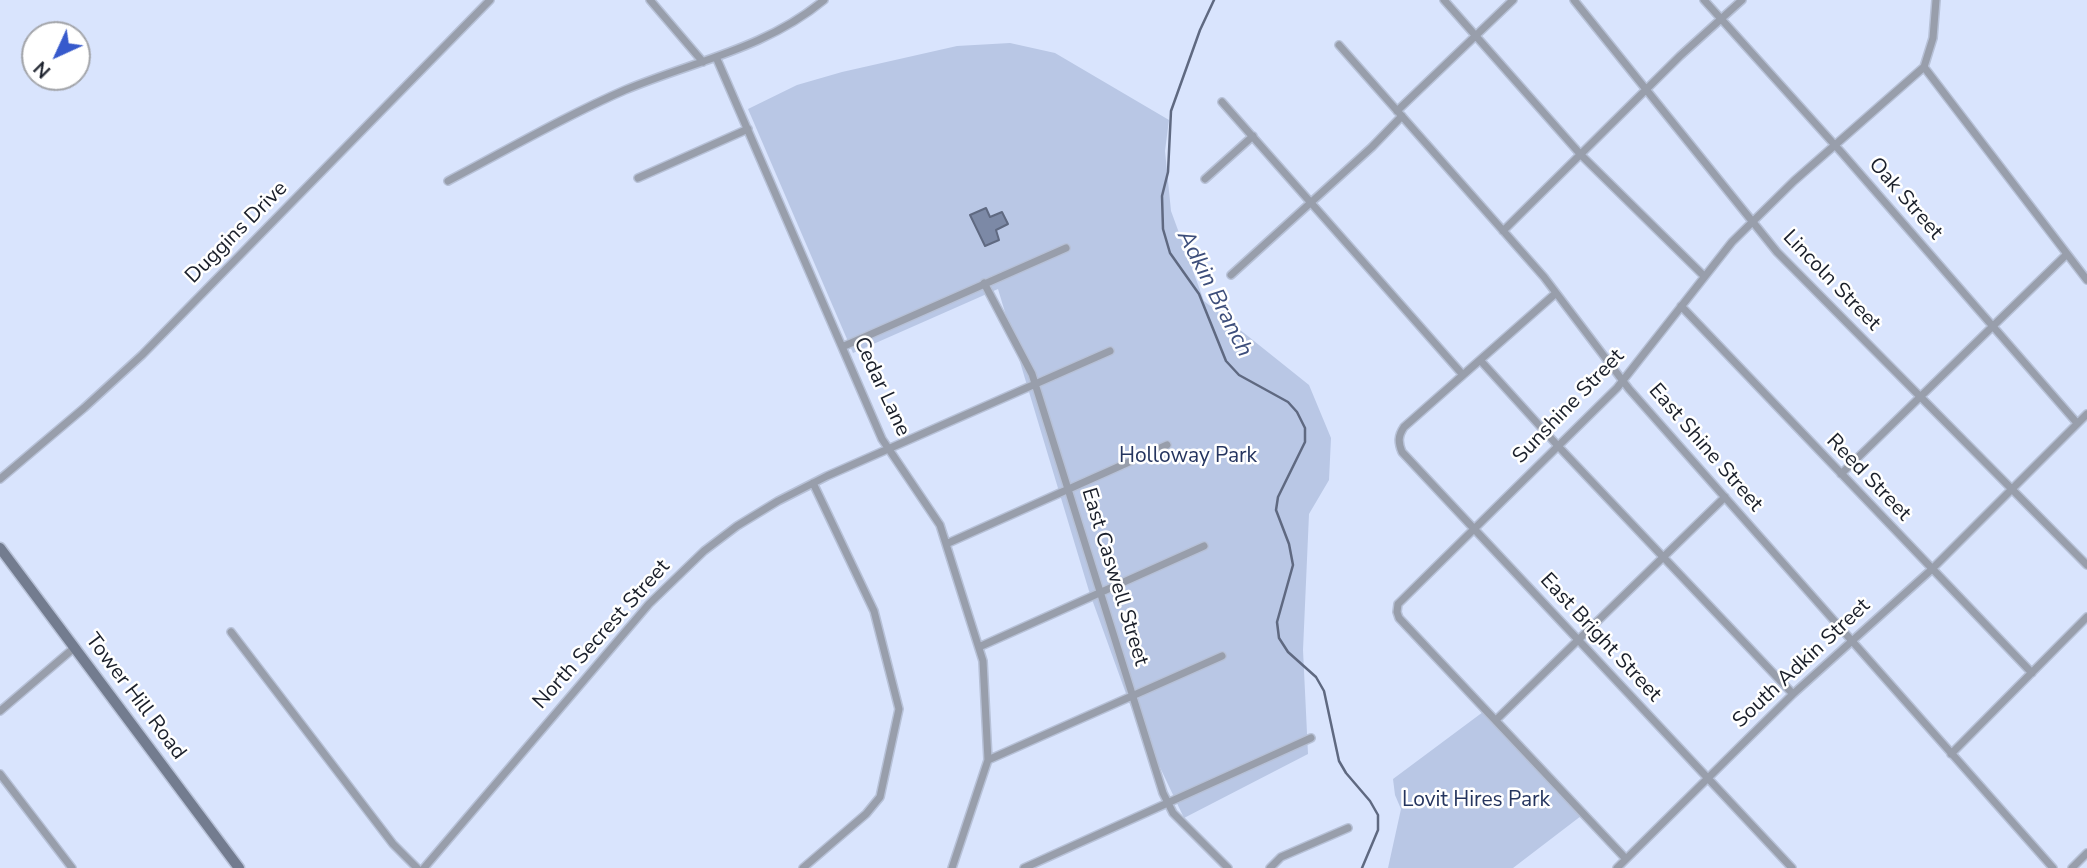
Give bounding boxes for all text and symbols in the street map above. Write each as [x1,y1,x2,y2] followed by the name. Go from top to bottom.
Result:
[21,21,91,91] north arrow
[28,55,57,84] text: N
[1863,153,1947,245] street label: Oak Street
[181,177,293,289] street label: Duggins Drive
[1777,225,1885,337] street label: Lincoln Street
[1170,226,1258,362] water label: Adkin Branch
[847,333,915,441] street label: Cedar Lane
[1508,345,1630,469] street label: Sunshine Street
[1643,379,1767,517] street label: East Shine Street
[1820,429,1916,527] street label: Reed Street
[1119,444,1257,470] park label: Holloway Park
[1075,485,1153,669] street label: East Caswell Street
[528,555,676,715] street label: North Secrest Street
[1534,568,1666,708] street label: East Bright Street
[1728,594,1876,734] street label: South Adkin Street
[79,629,191,765] street label: Tower Hill Road
[1402,788,1550,814] park label: Lovit Hires Park

